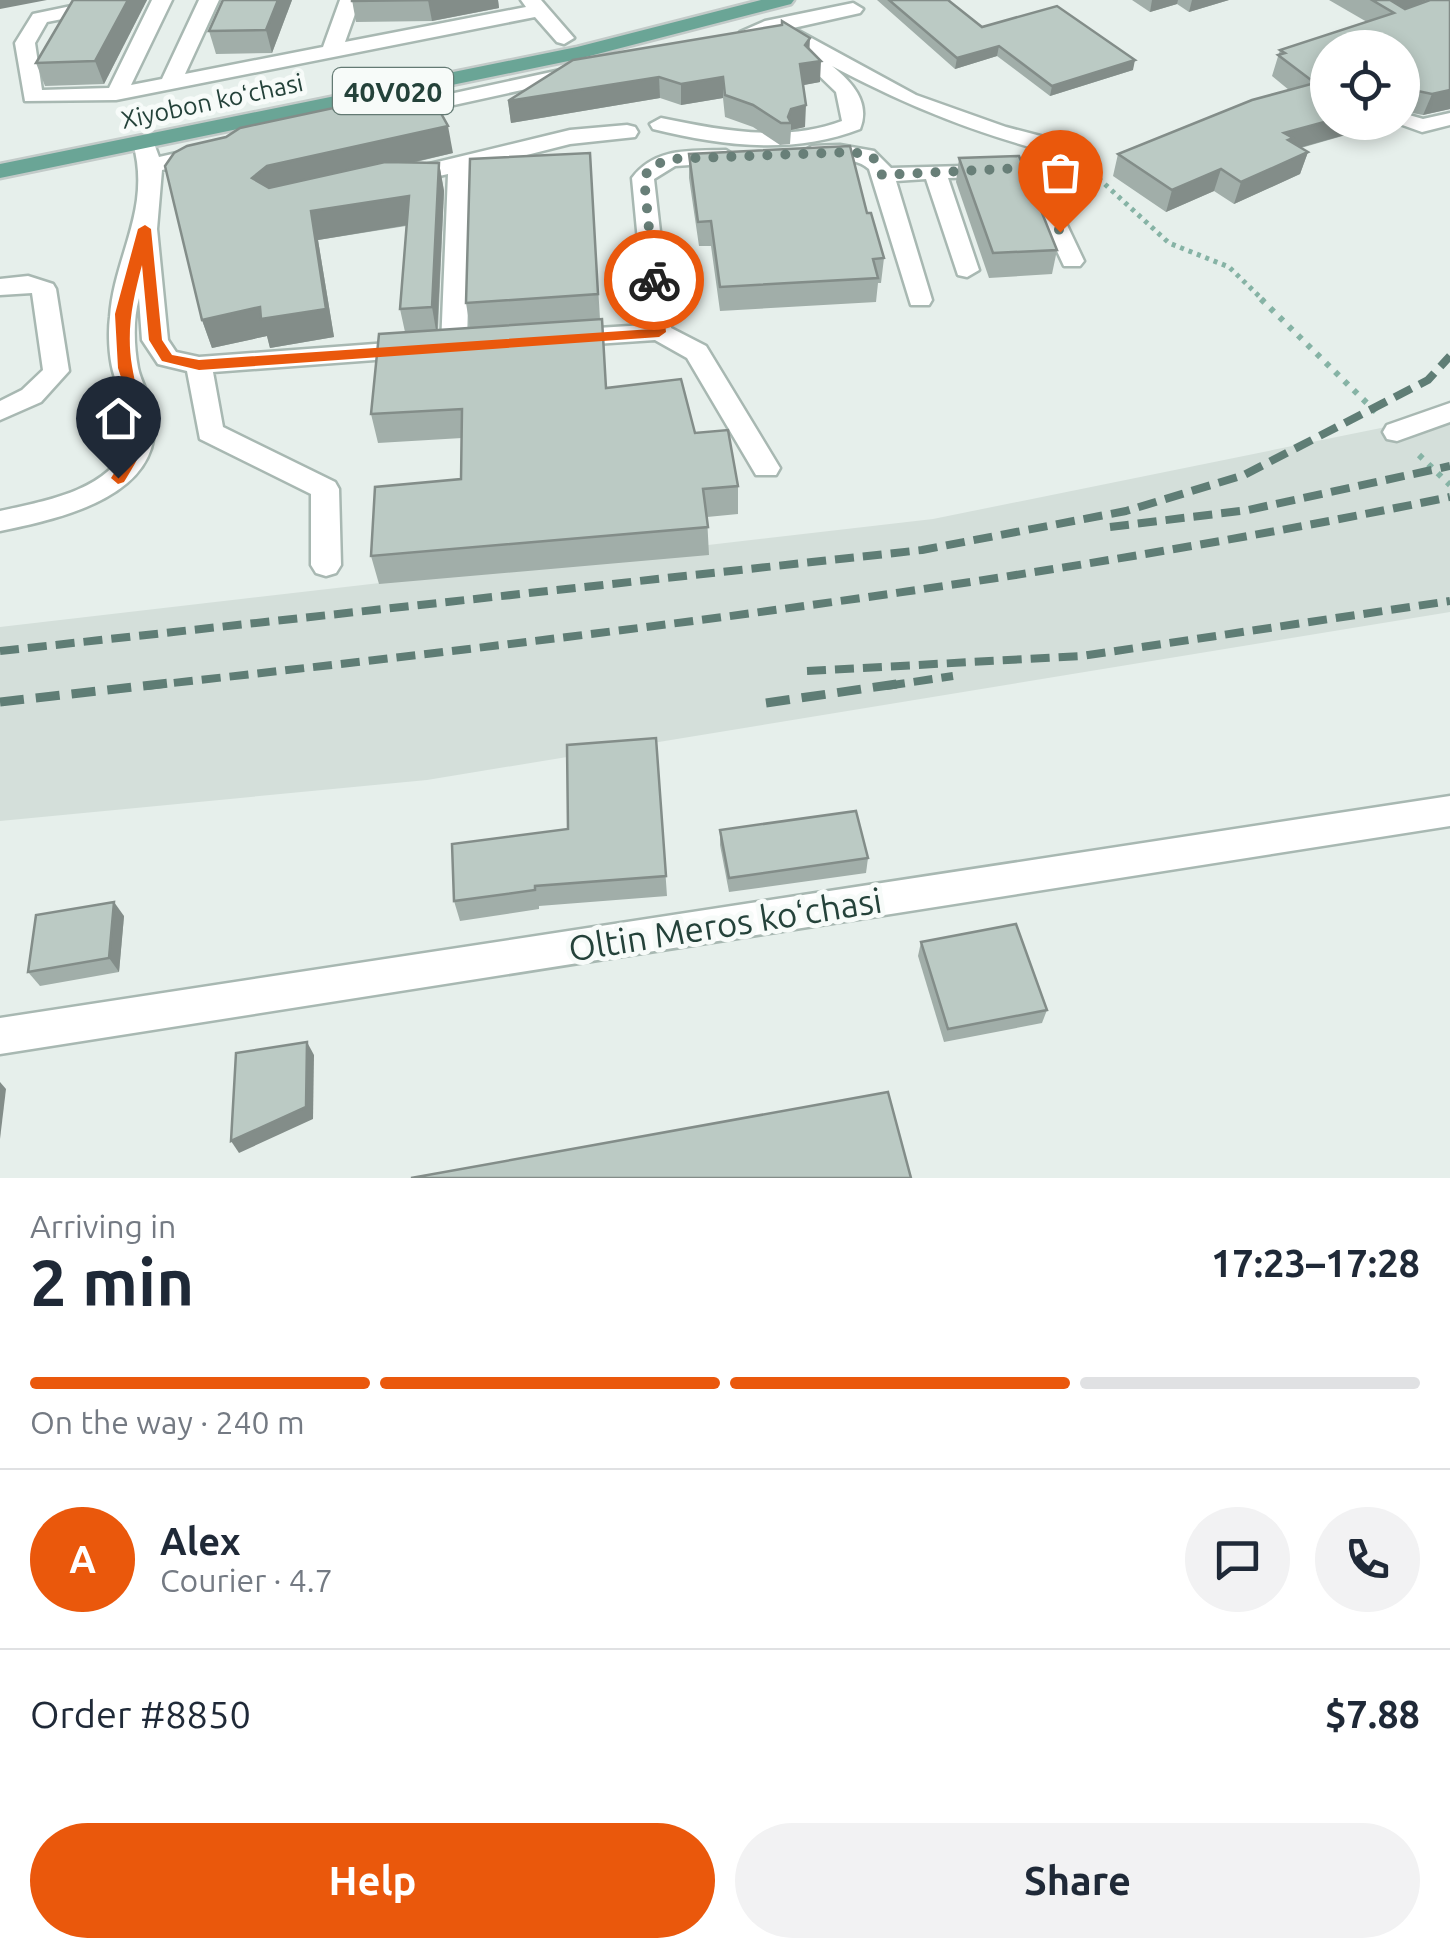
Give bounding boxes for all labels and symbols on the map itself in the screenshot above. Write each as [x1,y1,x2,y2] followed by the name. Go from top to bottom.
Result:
[118,68,306,134] street label: Xiyobon koʻchasi
[333,68,453,114] road number: 40V020
[1018,130,1103,233] pin
[604,230,704,330] courier
[76,376,161,479] pin
[566,879,884,969] street label: Oltin Meros koʻchasi

